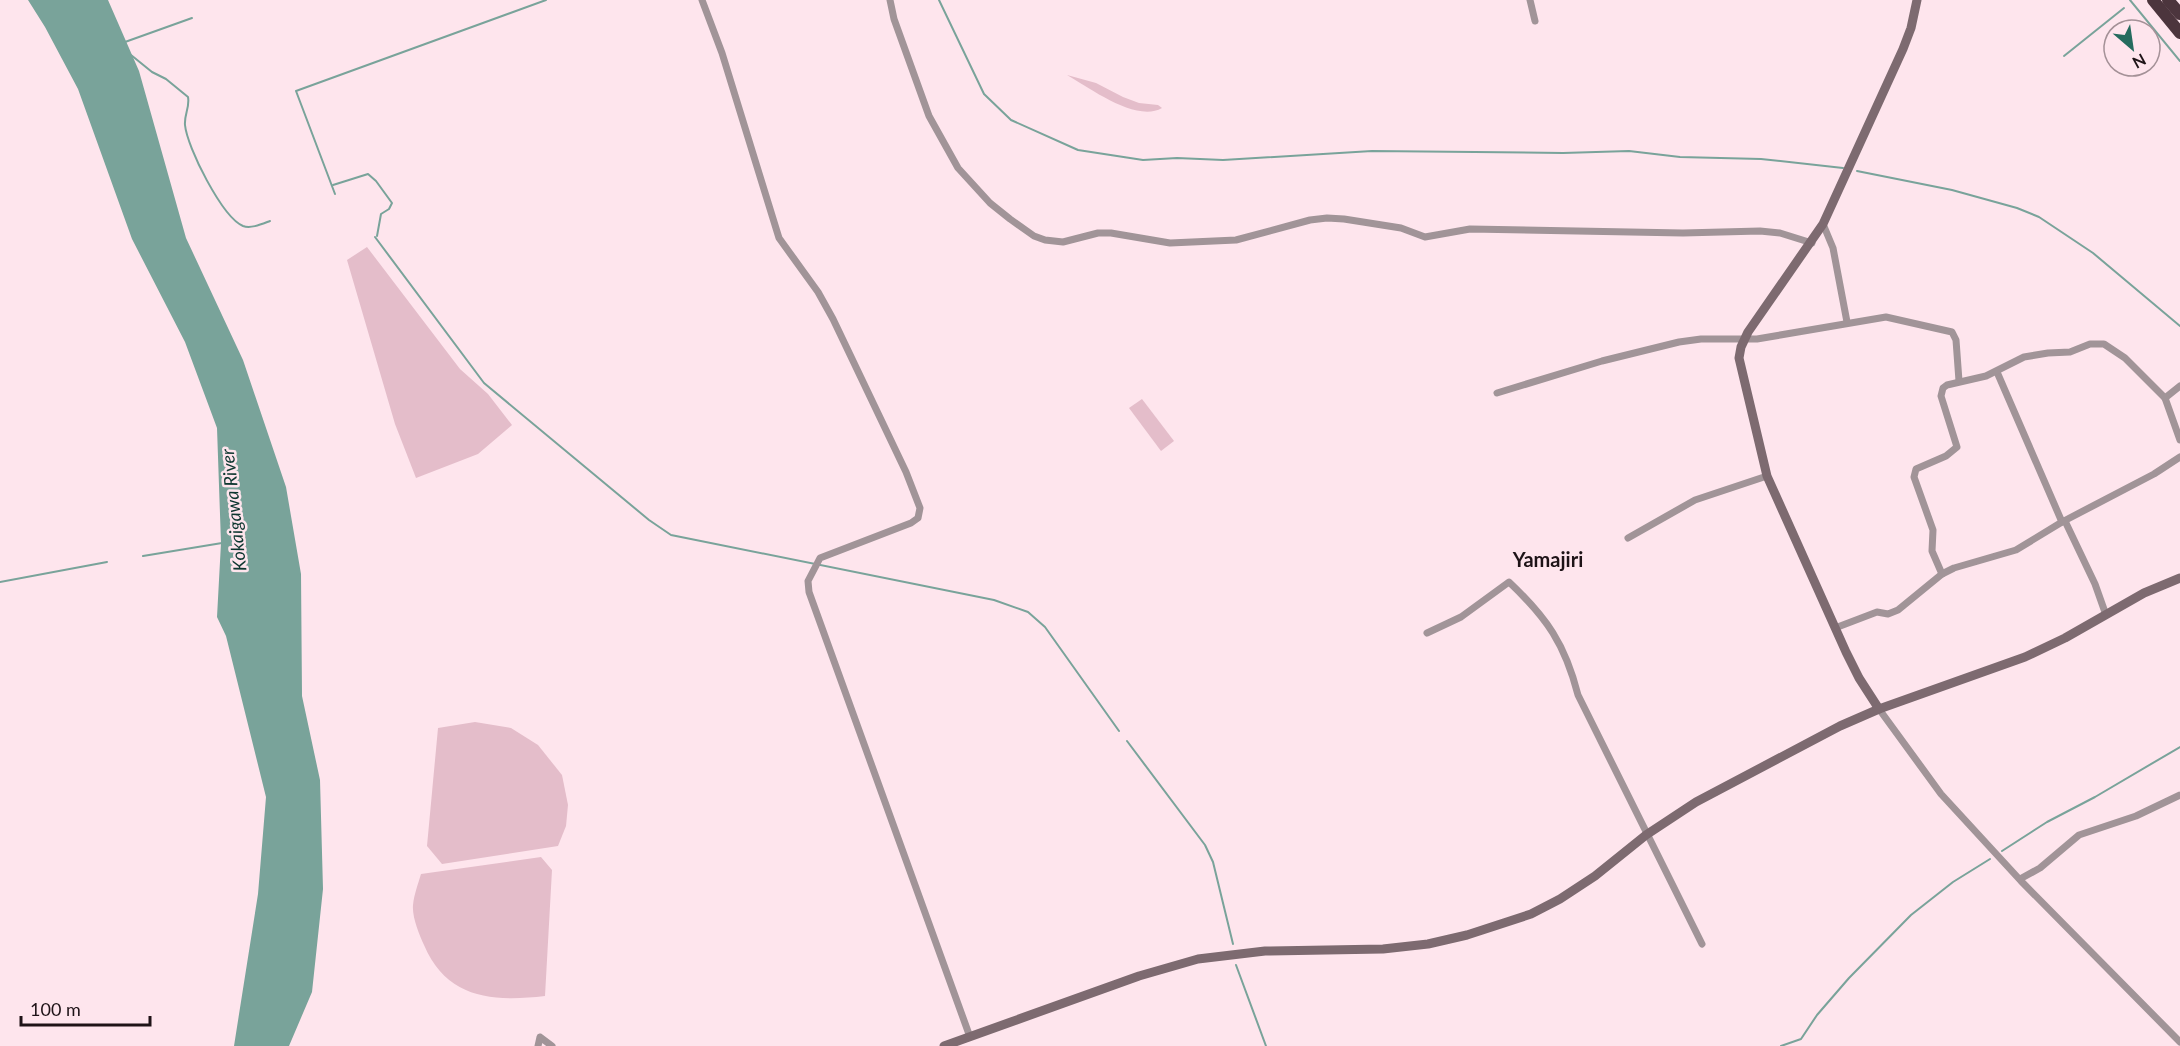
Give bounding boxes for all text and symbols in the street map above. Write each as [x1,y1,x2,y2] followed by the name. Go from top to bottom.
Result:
[2102,18,2162,78] north arrow
[2130,50,2150,73] text: N
[216,447,250,572] water label: Kokaigawa River
[1512,547,1583,571] district label: Yamajiri
[21,989,150,1027] scale bar
[30,998,81,1020] text: 100 m

